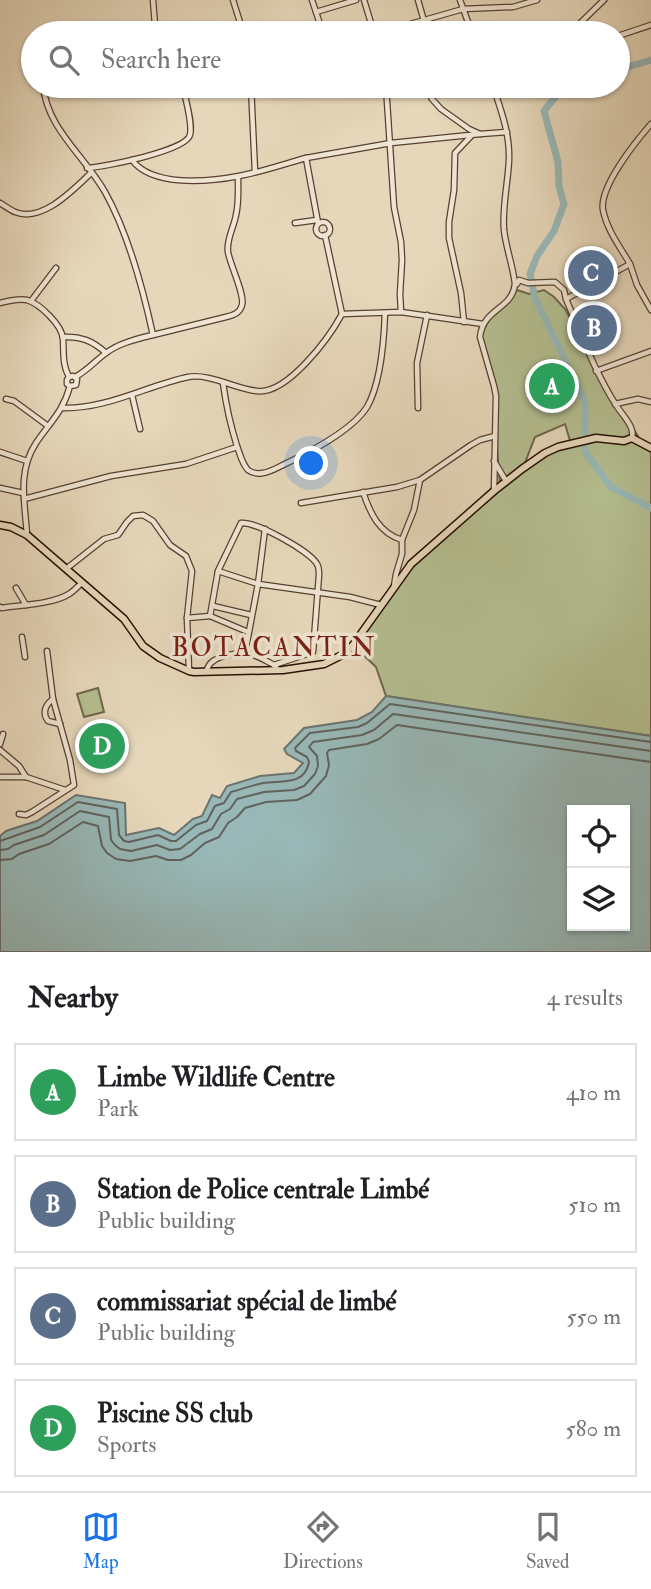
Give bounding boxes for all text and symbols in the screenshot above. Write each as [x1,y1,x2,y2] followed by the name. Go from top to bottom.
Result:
[21,21,630,98] search box
[45,41,83,79] icon: search
[101,44,221,76] text: Search here
[568,247,614,299] pin: C
[571,302,617,354] pin: B
[529,360,575,412] pin: A
[294,446,328,480] your location
[172,632,376,664] district label: BOTACANTIN
[79,720,125,772] pin: D
[567,805,630,931] map controls
[567,805,630,868] button: locate
[567,868,630,931] button: layers
[28,979,118,1016] text: Nearby
[547,983,623,1012] text: 4 results
[97,1062,335,1094] text: Limbe Wildlife Centre
[46,1078,60,1107] text: A
[566,1078,621,1107] text: 410 m
[97,1094,139,1123] text: Park
[97,1174,429,1206] text: Station de Police centrale Limbé
[45,1190,61,1219] text: B
[568,1190,621,1219] text: 510 m
[97,1206,235,1235] text: Public building
[97,1286,396,1318] text: commissariat spécial de limbé
[45,1302,61,1331] text: C
[567,1302,621,1331] text: 550 m
[97,1318,235,1347] text: Public building
[97,1398,253,1430] text: Piscine SS club
[44,1414,62,1443] text: D
[566,1414,621,1443] text: 580 m
[97,1430,156,1459] text: Sports
[82,1508,120,1574] tab: Map
[283,1508,363,1574] tab: Directions
[526,1508,569,1574] tab: Saved

